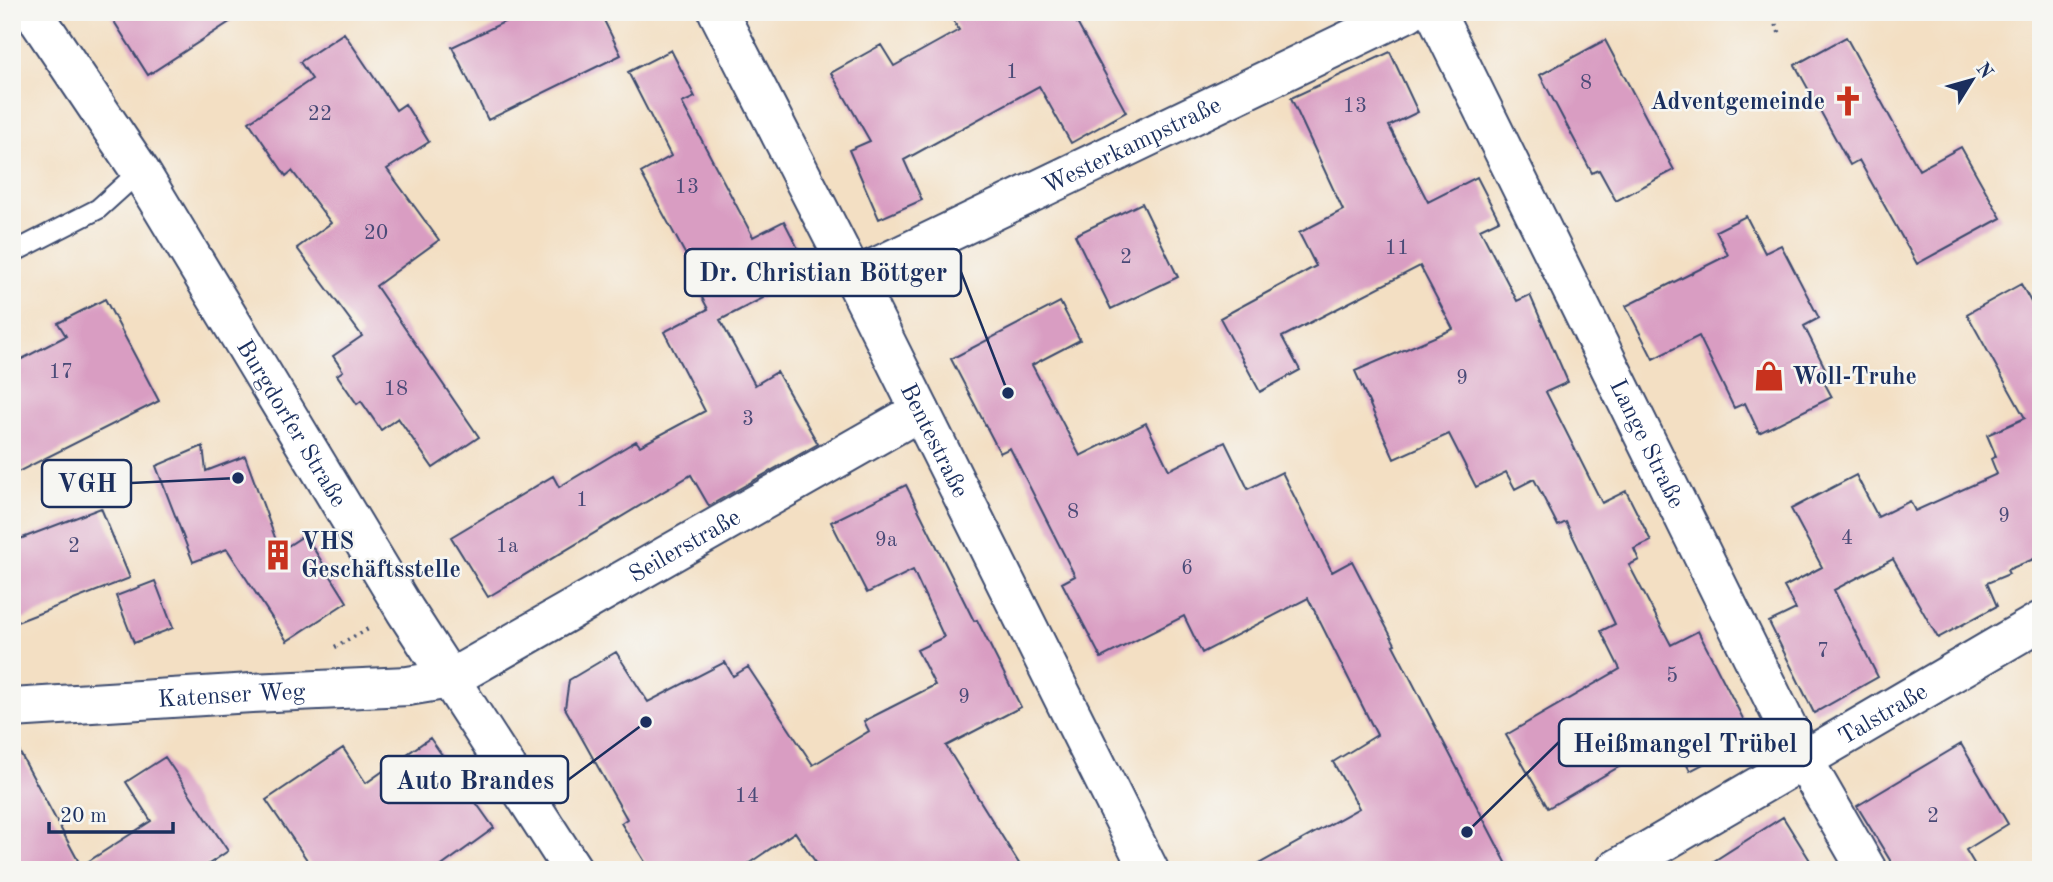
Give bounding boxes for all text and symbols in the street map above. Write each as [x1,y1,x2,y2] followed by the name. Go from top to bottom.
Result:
[1938,46,2008,116] north arrow
[1972,60,1996,83] text: N
[1006,62,1018,83] house number: 1
[1580,73,1592,94] house number: 8
[1831,84,1865,118] church icon: Adventgemeinde
[1650,91,1825,115] place label: Adventgemeinde
[1040,94,1225,199] street label: Westerkampstraße
[1343,96,1367,117] house number: 13
[308,104,332,125] house number: 22
[675,177,699,198] house number: 13
[364,223,388,244] house number: 20
[1385,238,1409,259] house number: 11
[1120,247,1132,268] house number: 2
[685,249,961,296] callout: Dr. Christian Böttger
[699,261,947,287] text: Dr. Christian Böttger
[231,336,350,512] street label: Burgdorfer Straße
[1752,359,1786,393] shop icon: Woll-Truhe
[49,362,73,383] house number: 17
[1792,366,1917,390] place label: Woll-Truhe
[1456,368,1468,389] house number: 9
[1604,376,1688,513] street label: Lange Straße
[384,379,408,400] house number: 18
[895,380,971,502] street label: Bentestraße
[742,409,754,430] house number: 3
[42,460,131,507] callout: VGH
[57,472,117,498] text: VGH
[576,490,588,511] house number: 1
[1067,502,1079,523] house number: 8
[626,506,745,588] street label: Seilerstraße
[1998,506,2010,527] house number: 9
[1841,528,1853,549] house number: 4
[875,530,897,551] house number: 9a
[301,531,461,583] place label: VHS Geschäftsstelle
[68,536,80,557] house number: 2
[496,536,518,557] house number: 1a
[261,538,295,572] building icon: VHS Geschäftsstelle
[1181,558,1193,579] house number: 6
[1817,641,1829,662] house number: 7
[1666,666,1678,687] house number: 5
[1835,680,1932,750] street label: Talstraße
[157,681,306,713] street label: Katenser Weg
[958,687,970,708] house number: 9
[1559,719,1811,766] callout: Heißmangel Trübel
[1573,732,1797,758] text: Heißmangel Trübel
[381,756,568,803] callout: Auto Brandes
[396,769,554,795] text: Auto Brandes
[735,786,759,807] house number: 14
[49,791,173,835] scale bar
[60,806,107,827] text: 20 m
[1927,806,1939,827] house number: 2

